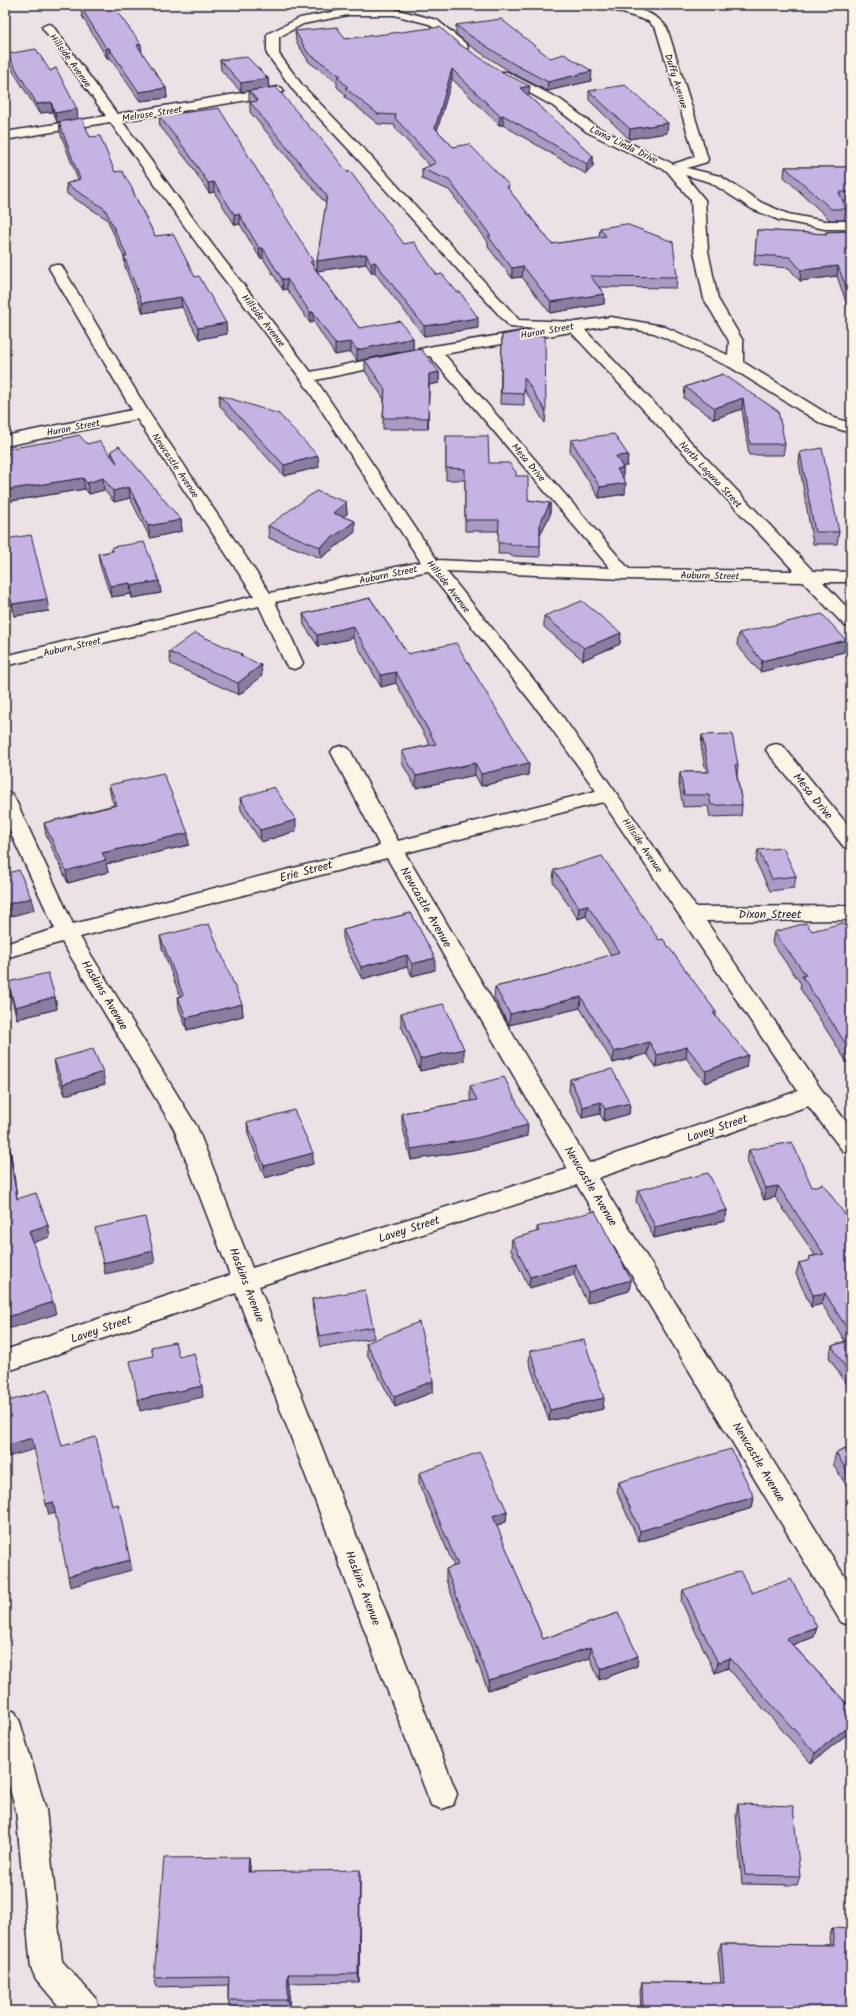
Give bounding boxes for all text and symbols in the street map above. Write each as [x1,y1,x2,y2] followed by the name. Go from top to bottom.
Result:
[45,30,96,91] street label: Hillside Avenue
[660,52,692,111] street label: Duffy Avenue
[121,101,184,127] street label: Melrose Street
[587,121,661,169] street label: Loma Linda Drive
[237,291,289,351] street label: Hillside Avenue
[519,318,575,344] street label: Huron Street
[45,415,101,441] street label: Huron Street
[147,430,203,502] street label: Newcastle Avenue
[675,437,746,512] street label: North Laguna Street
[507,440,550,486] street label: Mesa Drive
[422,557,474,617] street label: Hillside Avenue
[358,561,419,589] street label: Auburn Street
[680,567,740,585] street label: Auburn Street
[42,633,103,661] street label: Auburn Street
[788,769,838,824] street label: Mesa Drive
[618,815,667,877] street label: Hillside Avenue
[277,855,335,888] street label: Erie Street
[395,863,457,952] street label: Newcastle Avenue
[739,905,802,924] street label: Dixon Street
[76,957,133,1034] street label: Haskins Avenue
[684,1109,751,1148] street label: Lavey Street
[559,1142,622,1231] street label: Newcastle Avenue
[376,1211,443,1248] street label: Lavey Street
[224,1245,270,1326] street label: Haskins Avenue
[68,1310,135,1349] street label: Lavey Street
[727,1418,790,1507] street label: Newcastle Avenue
[340,1548,386,1629] street label: Haskins Avenue

